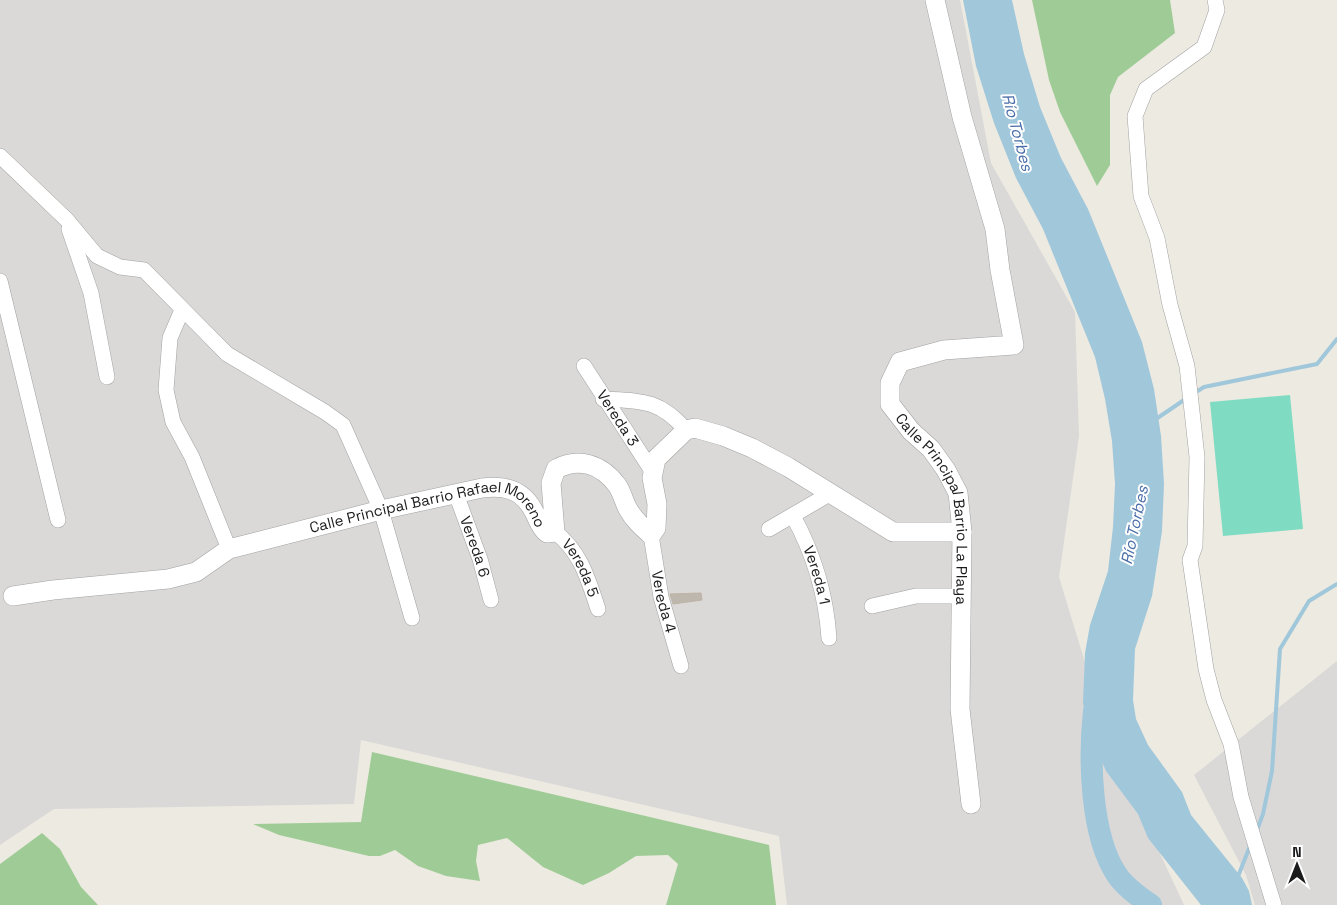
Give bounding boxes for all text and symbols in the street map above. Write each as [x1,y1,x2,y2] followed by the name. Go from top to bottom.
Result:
[997,91,1038,174] water label: Río Torbes
[593,386,643,449] street label: Vereda 3
[892,409,972,605] street label: Calle Principal Barrio La Playa
[307,477,550,537] text: Calle Principal Barrio Rafael Moreno
[1116,483,1153,566] water label: Río Torbes
[456,513,494,579] street label: Vereda 6
[297,522,551,540] street label: Calle Principal Barrio Rafael Moreno
[558,534,603,599] street label: Vereda 5
[799,543,835,606] street label: Vereda 1
[648,569,681,635] street label: Vereda 4
[1272,840,1322,890] north arrow
[1292,843,1302,861] text: N

